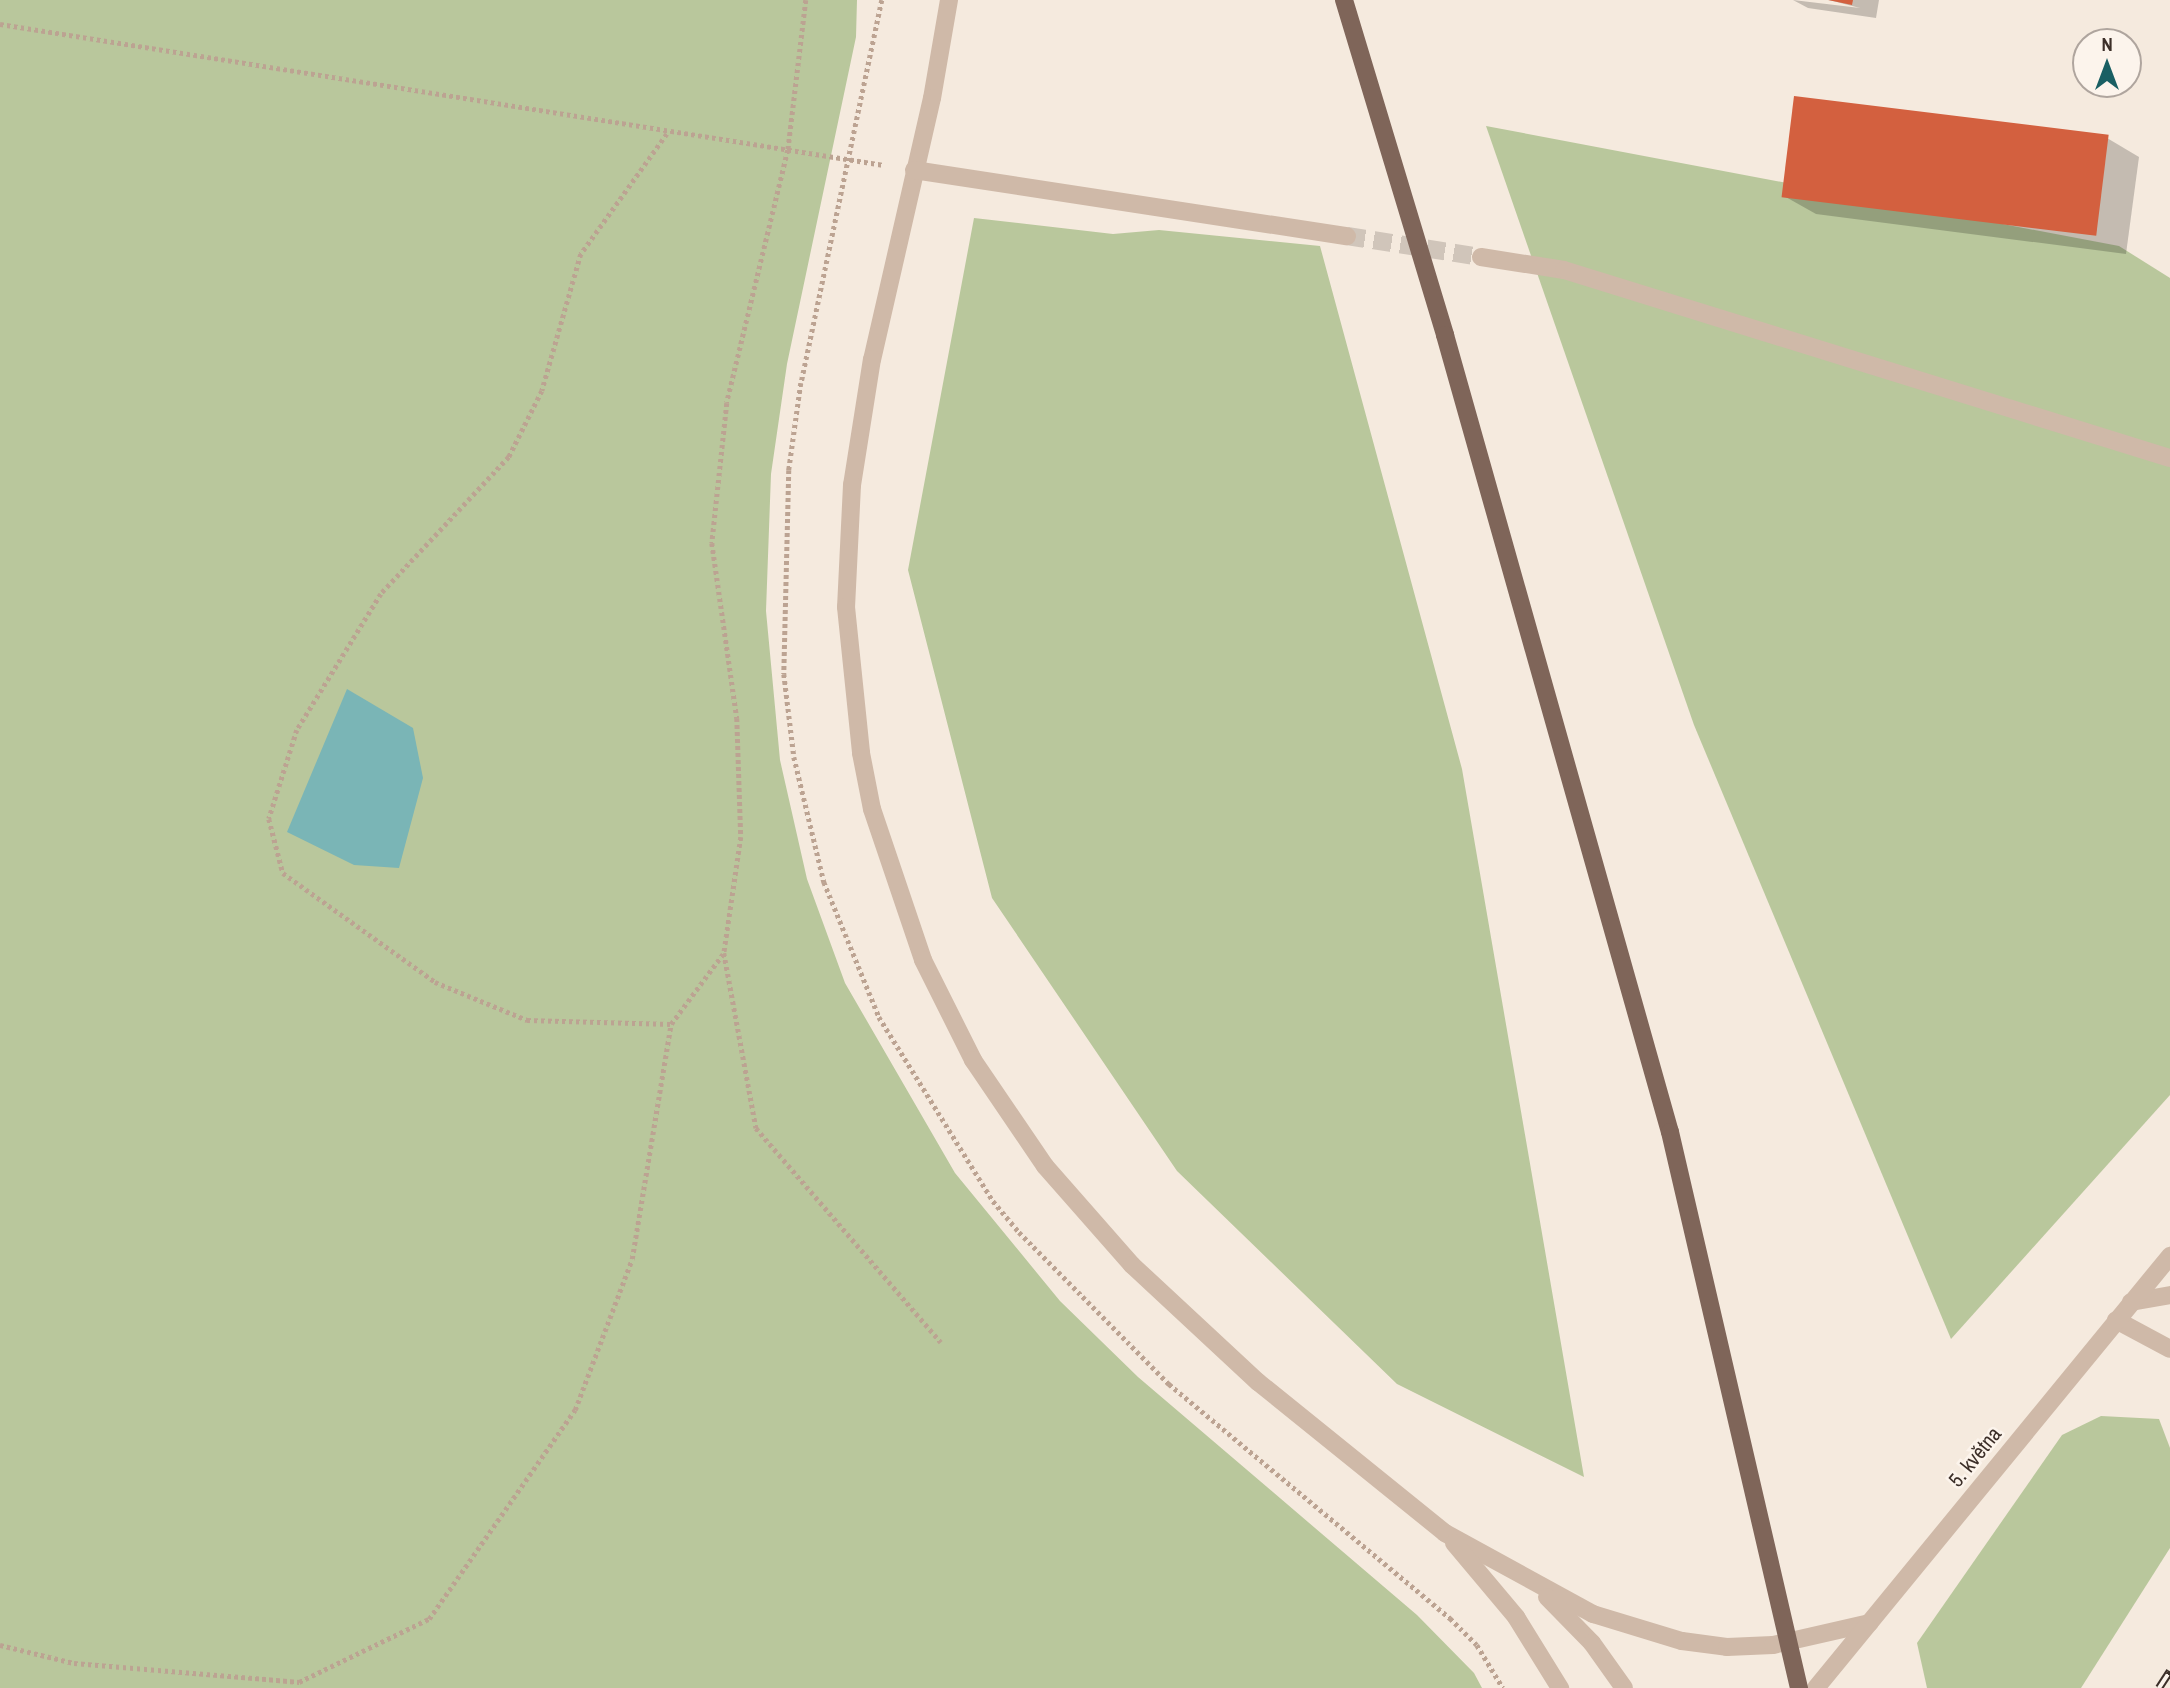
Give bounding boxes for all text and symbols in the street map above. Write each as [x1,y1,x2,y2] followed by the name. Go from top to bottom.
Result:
[2072,28,2142,98] north arrow
[2101,31,2113,57] text: N
[1943,1422,2007,1492] street label: 5. května

